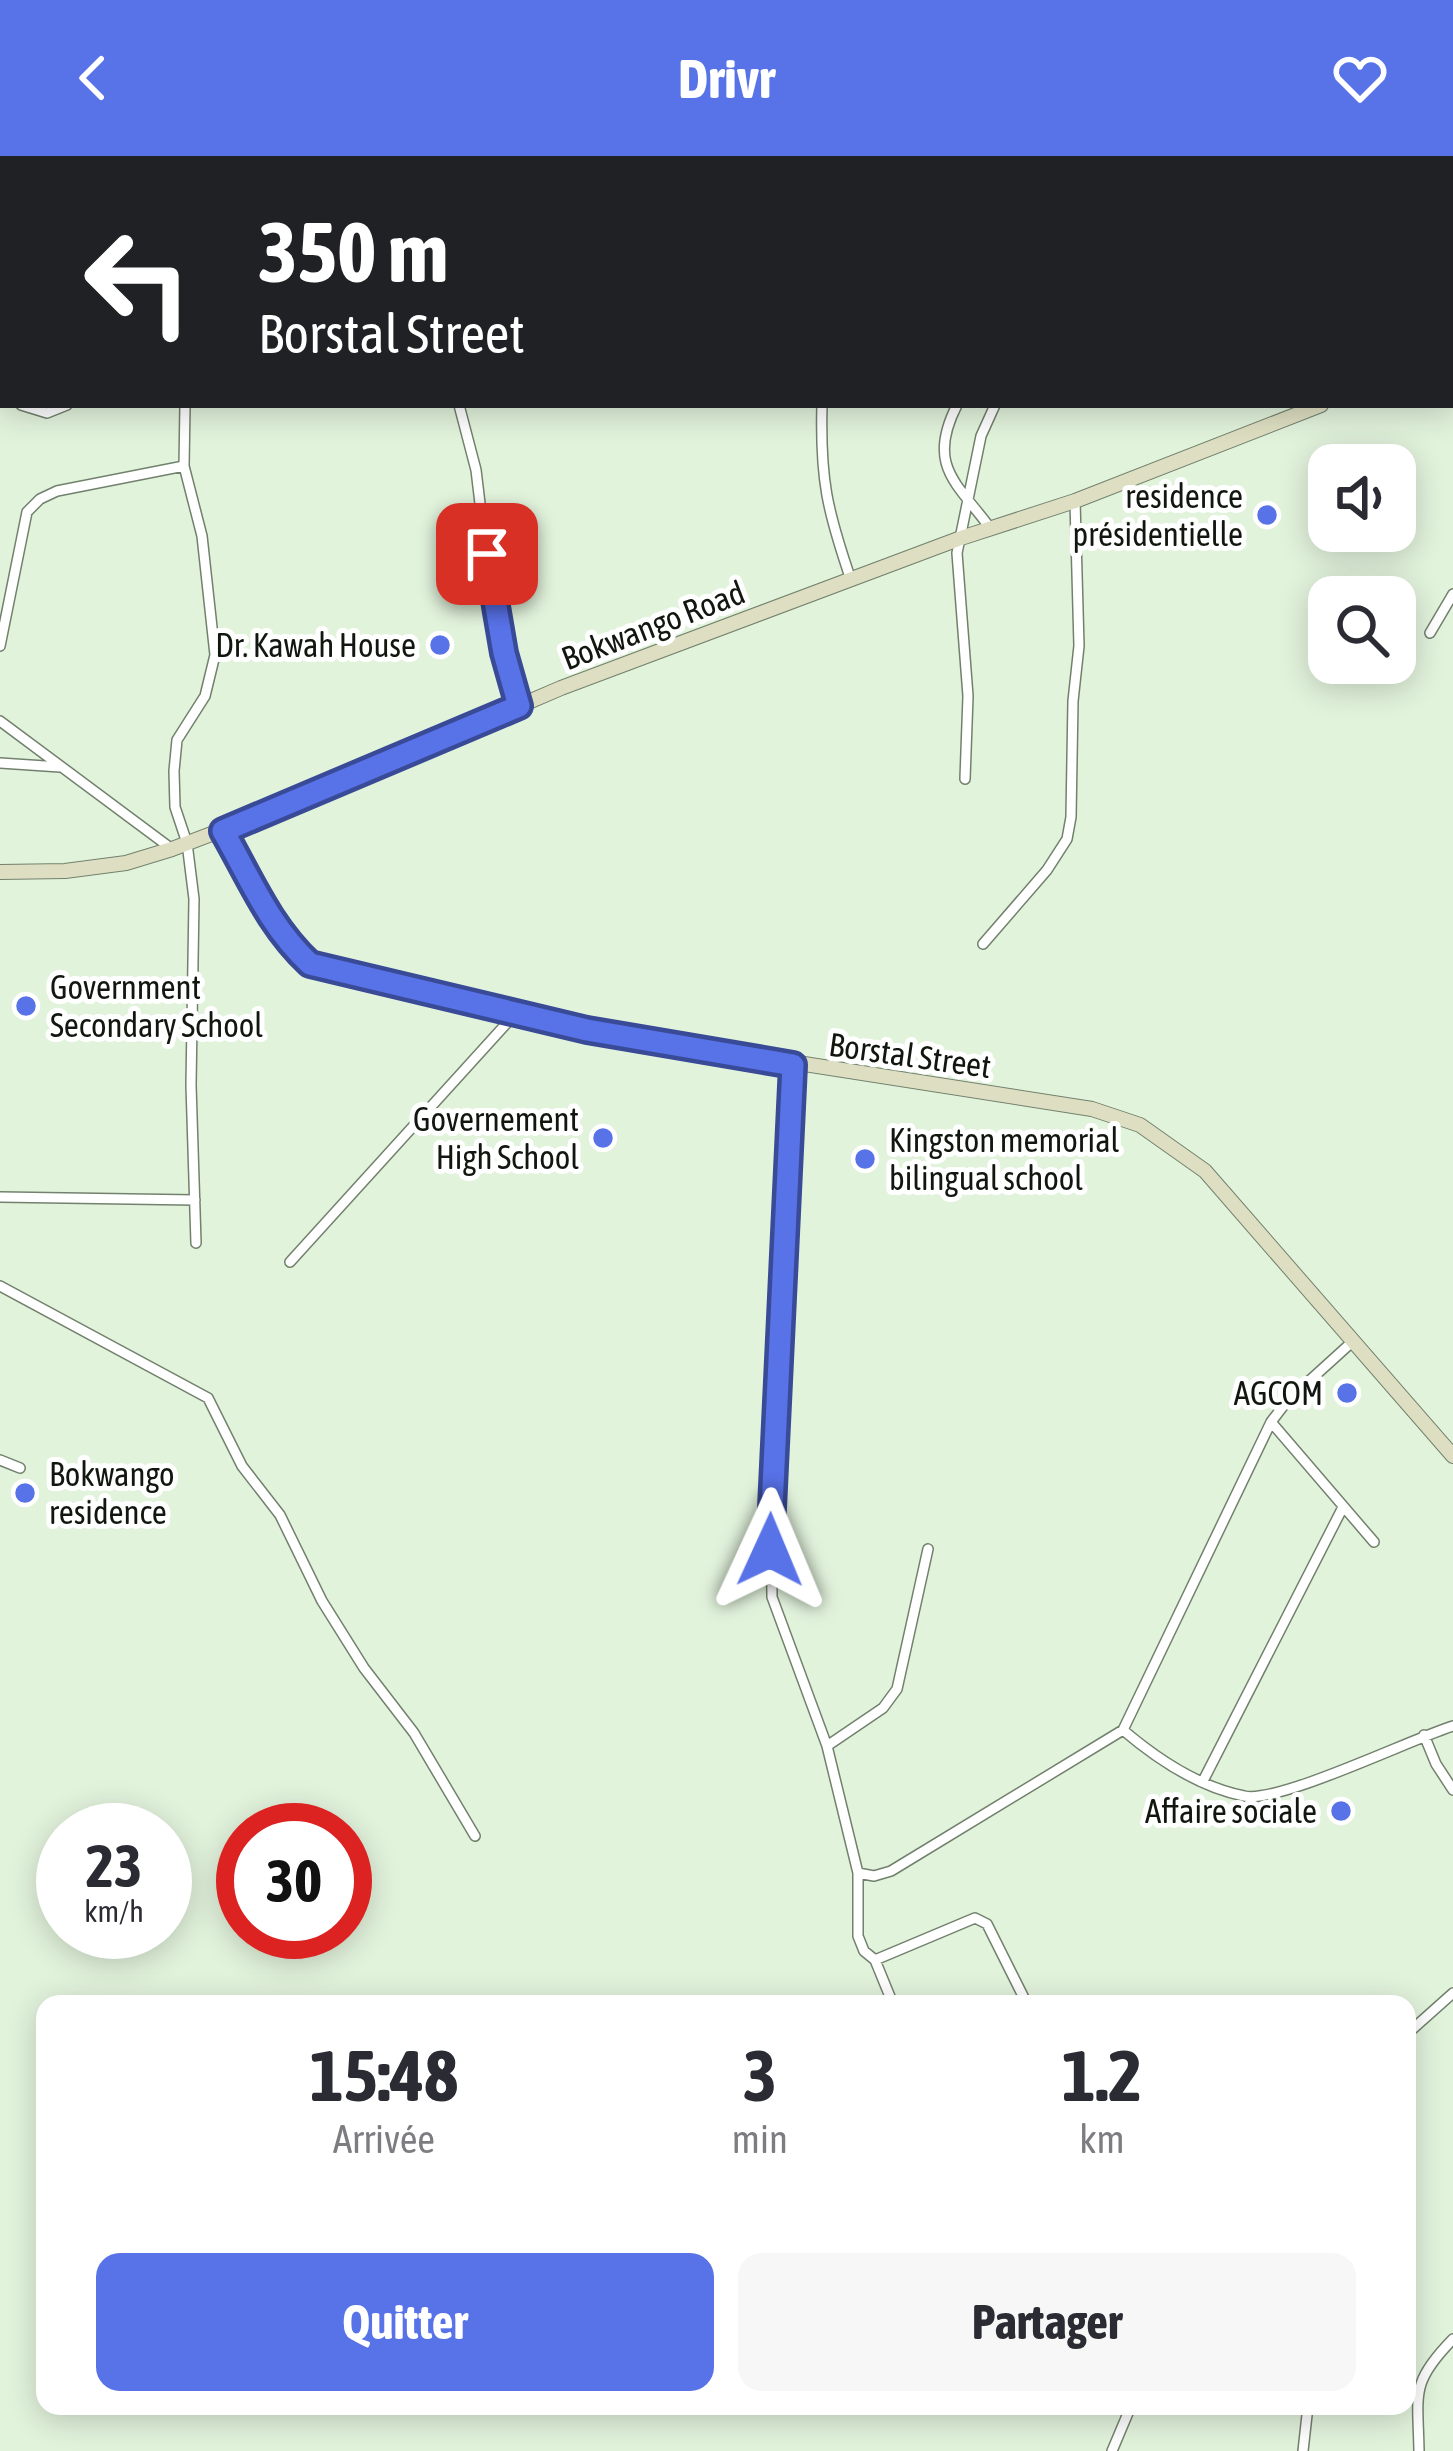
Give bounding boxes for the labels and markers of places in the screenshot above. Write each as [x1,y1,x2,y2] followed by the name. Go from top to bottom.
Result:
[1073,477,1243,553] place label: residence présidentielle
[1254,502,1280,528] marker: residence présidentielle
[436,503,538,605] pin
[215,626,416,664] place label: Dr. Kawah House
[427,632,453,658] marker: Dr. Kawah House
[50,968,263,1044] place label: Government Secondary School
[13,993,39,1019] marker: Government Secondary School
[413,1100,579,1176] place label: Governement High School
[889,1121,1119,1197] place label: Kingston memorial bilingual school
[590,1125,616,1151] marker: Governement High School
[852,1146,878,1172] marker: Kingston memorial bilingual school
[1234,1374,1323,1412] place label: AGCOM
[1334,1380,1360,1406] marker: AGCOM
[49,1455,174,1531] place label: Bokwango residence
[12,1480,38,1506] marker: Bokwango residence
[1145,1792,1317,1830] place label: Affaire sociale
[1328,1798,1354,1824] marker: Affaire sociale

